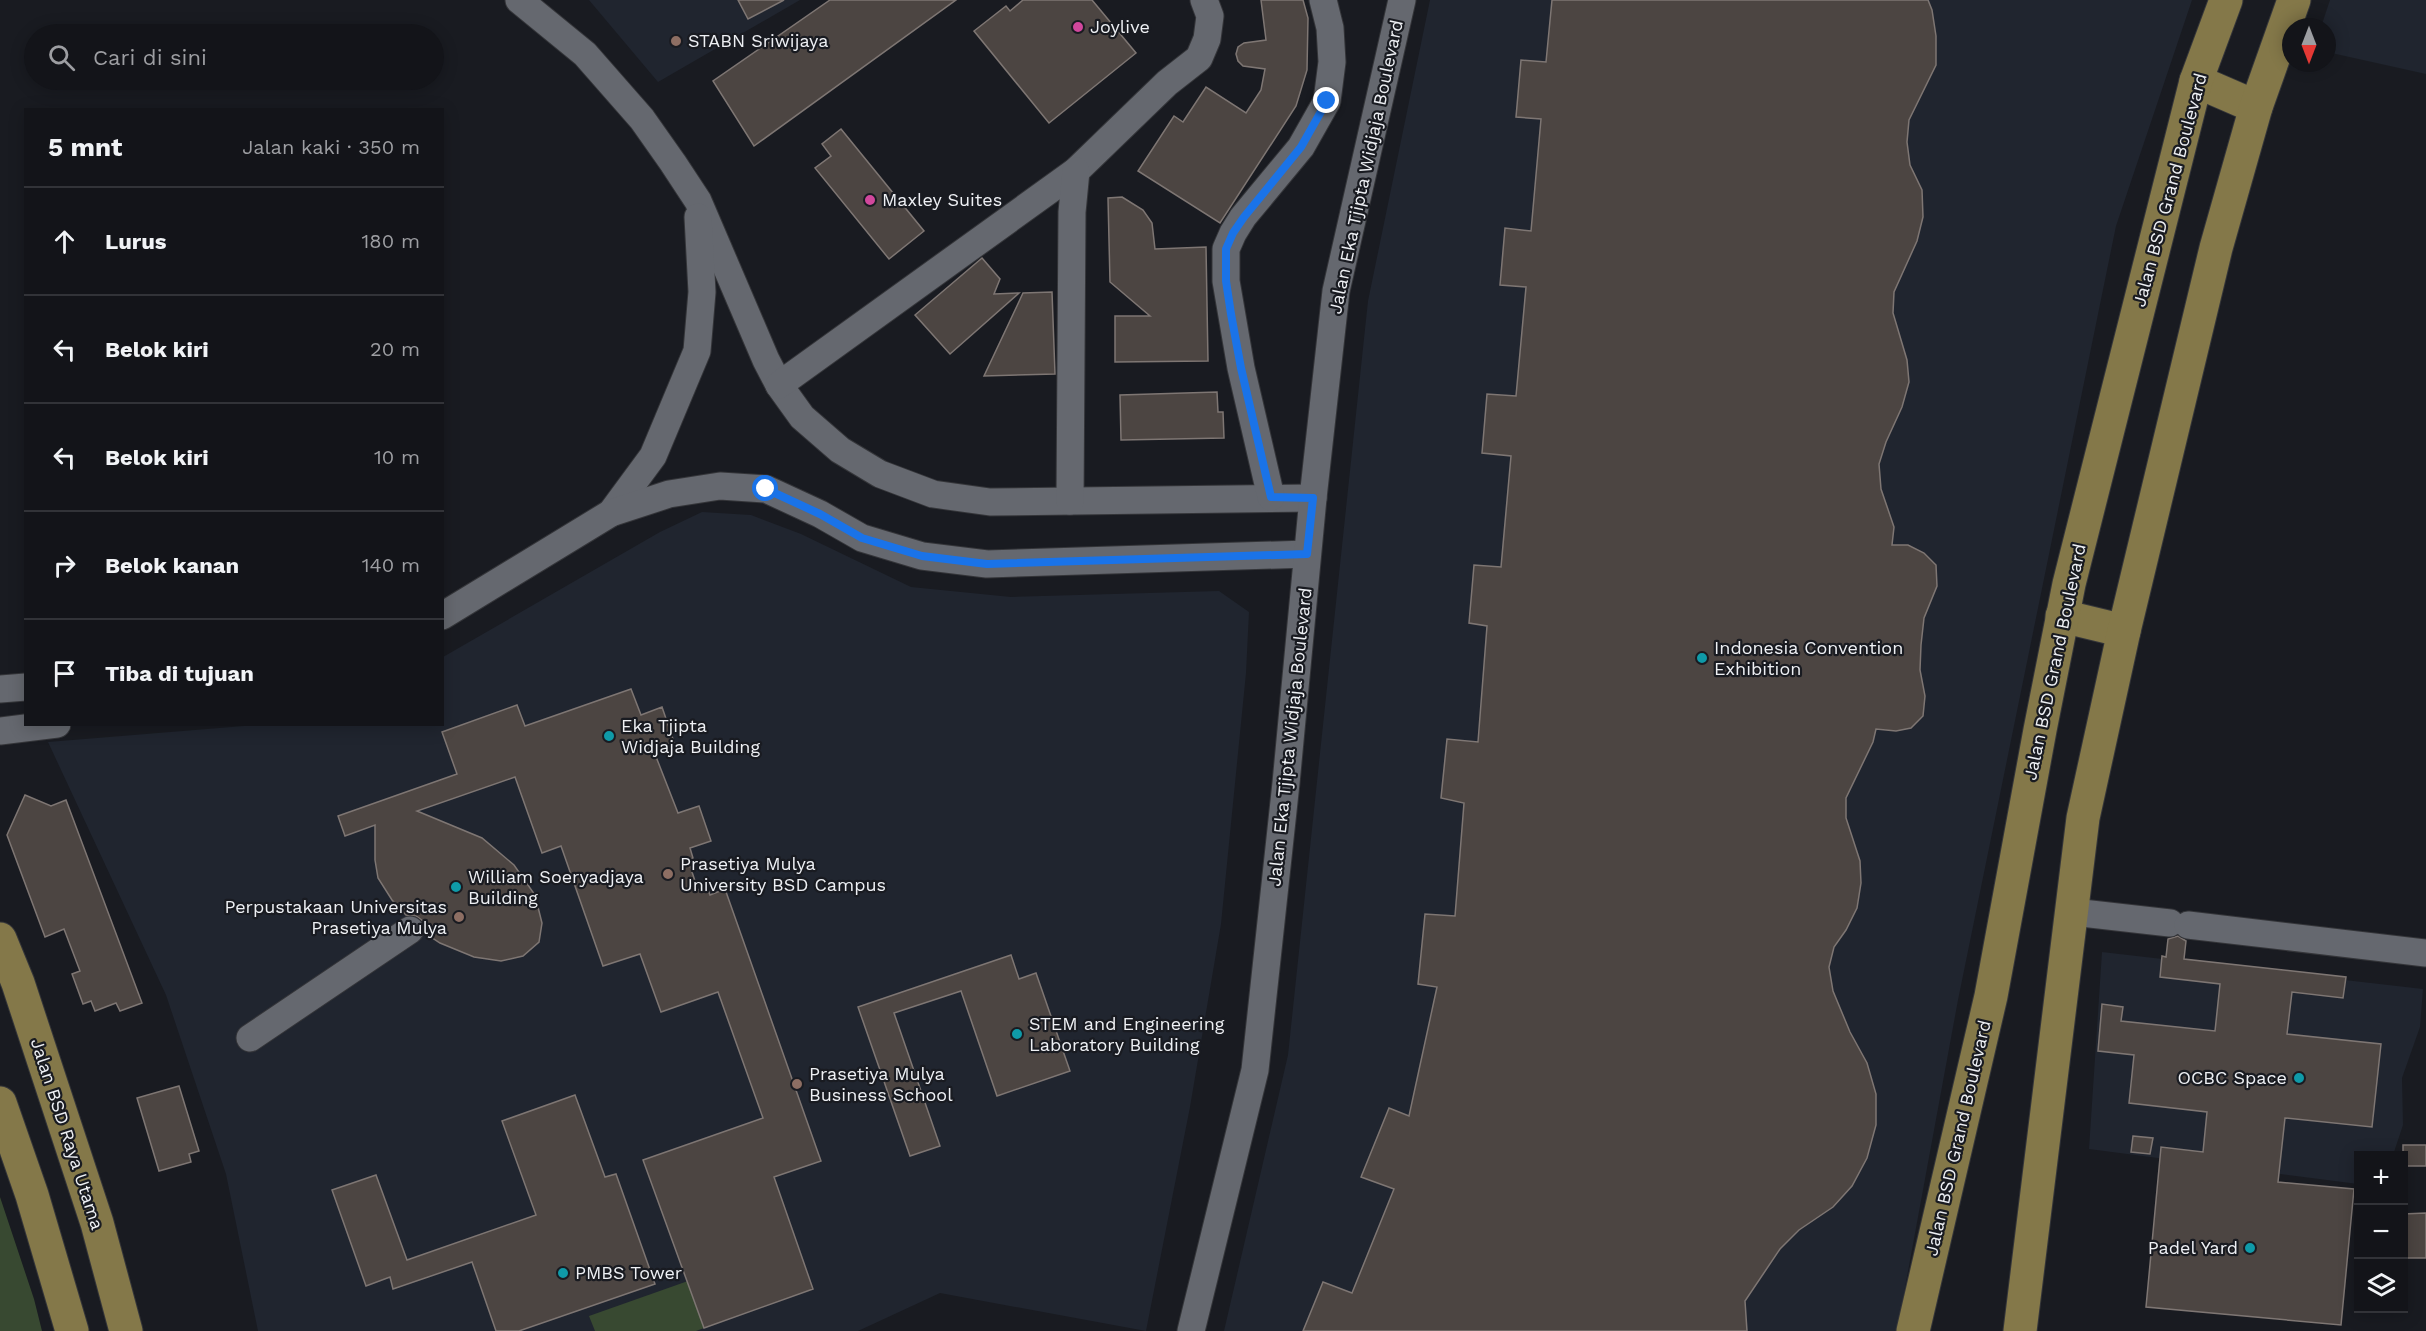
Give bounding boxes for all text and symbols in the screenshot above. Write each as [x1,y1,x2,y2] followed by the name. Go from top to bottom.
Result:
[1090,16,1150,37] place label: Joylive
[1324,18,1407,316] street label: Jalan Eka Tjipta Widjaja Boulevard
[2282,18,2336,72] north arrow
[1071,20,1085,34] marker: Joylive
[24,24,444,90] search box
[688,30,828,51] place label: STABN Sriwijaya
[669,34,683,48] marker: STABN Sriwijaya
[45,41,78,74] icon: search
[93,45,207,70] text: Cari di sini
[2128,71,2211,309] street label: Jalan BSD Grand Boulevard
[1313,87,1339,113] route end
[48,132,122,162] text: 5 mnt
[242,135,420,159] text: Jalan kaki · 350 m
[882,189,1002,210] place label: Maxley Suites
[863,193,877,207] marker: Maxley Suites
[48,225,81,258] icon: ahead
[105,229,167,254] text: Lurus
[362,229,420,253] text: 180 m
[48,333,81,366] icon: left
[105,337,209,362] text: Belok kiri
[370,337,420,361] text: 20 m
[48,441,81,474] icon: left
[105,445,209,470] text: Belok kiri
[374,445,420,469] text: 10 m
[752,475,778,501] route start
[2019,542,2090,782] street label: Jalan BSD Grand Boulevard
[48,549,81,582] icon: right
[105,553,239,578] text: Belok kanan
[362,553,420,577] text: 140 m
[1263,587,1316,887] street label: Jalan Eka Tjipta Widjaja Boulevard
[1714,637,1903,679] place label: Indonesia Convention Exhibition
[1695,651,1709,665] marker: Indonesia Convention Exhibition
[48,657,81,690] icon: arrive
[105,661,254,686] text: Tiba di tujuan
[621,715,760,757] place label: Eka Tjipta Widjaja Building
[602,729,616,743] marker: Eka Tjipta Widjaja Building
[680,853,886,895] place label: Prasetiya Mulya University BSD Campus
[468,866,644,908] place label: William Soeryadjaya Building
[661,867,675,881] marker: Prasetiya Mulya University BSD Campus
[449,880,463,894] marker: William Soeryadjaya Building
[224,896,447,938] place label: Perpustakaan Universitas Prasetiya Mulya
[452,910,466,924] marker: Perpustakaan Universitas Prasetiya Mulya
[1029,1013,1225,1055] place label: STEM and Engineering Laboratory Building
[1920,1018,1995,1258] street label: Jalan BSD Grand Boulevard
[1010,1027,1024,1041] marker: STEM and Engineering Laboratory Building
[27,1036,108,1232] street label: Jalan BSD Raya Utama
[809,1063,953,1105] place label: Prasetiya Mulya Business School
[2178,1067,2287,1088] place label: OCBC Space
[2292,1071,2306,1085] marker: OCBC Space
[790,1077,804,1091] marker: Prasetiya Mulya Business School
[2354,1151,2408,1313] map controls
[2354,1151,2408,1205] button: +
[2354,1205,2408,1259] button: −
[2148,1237,2238,1258] place label: Padel Yard
[2243,1241,2257,1255] marker: Padel Yard
[2354,1259,2408,1313] button: layers
[575,1262,682,1283] place label: PMBS Tower
[556,1266,570,1280] marker: PMBS Tower

